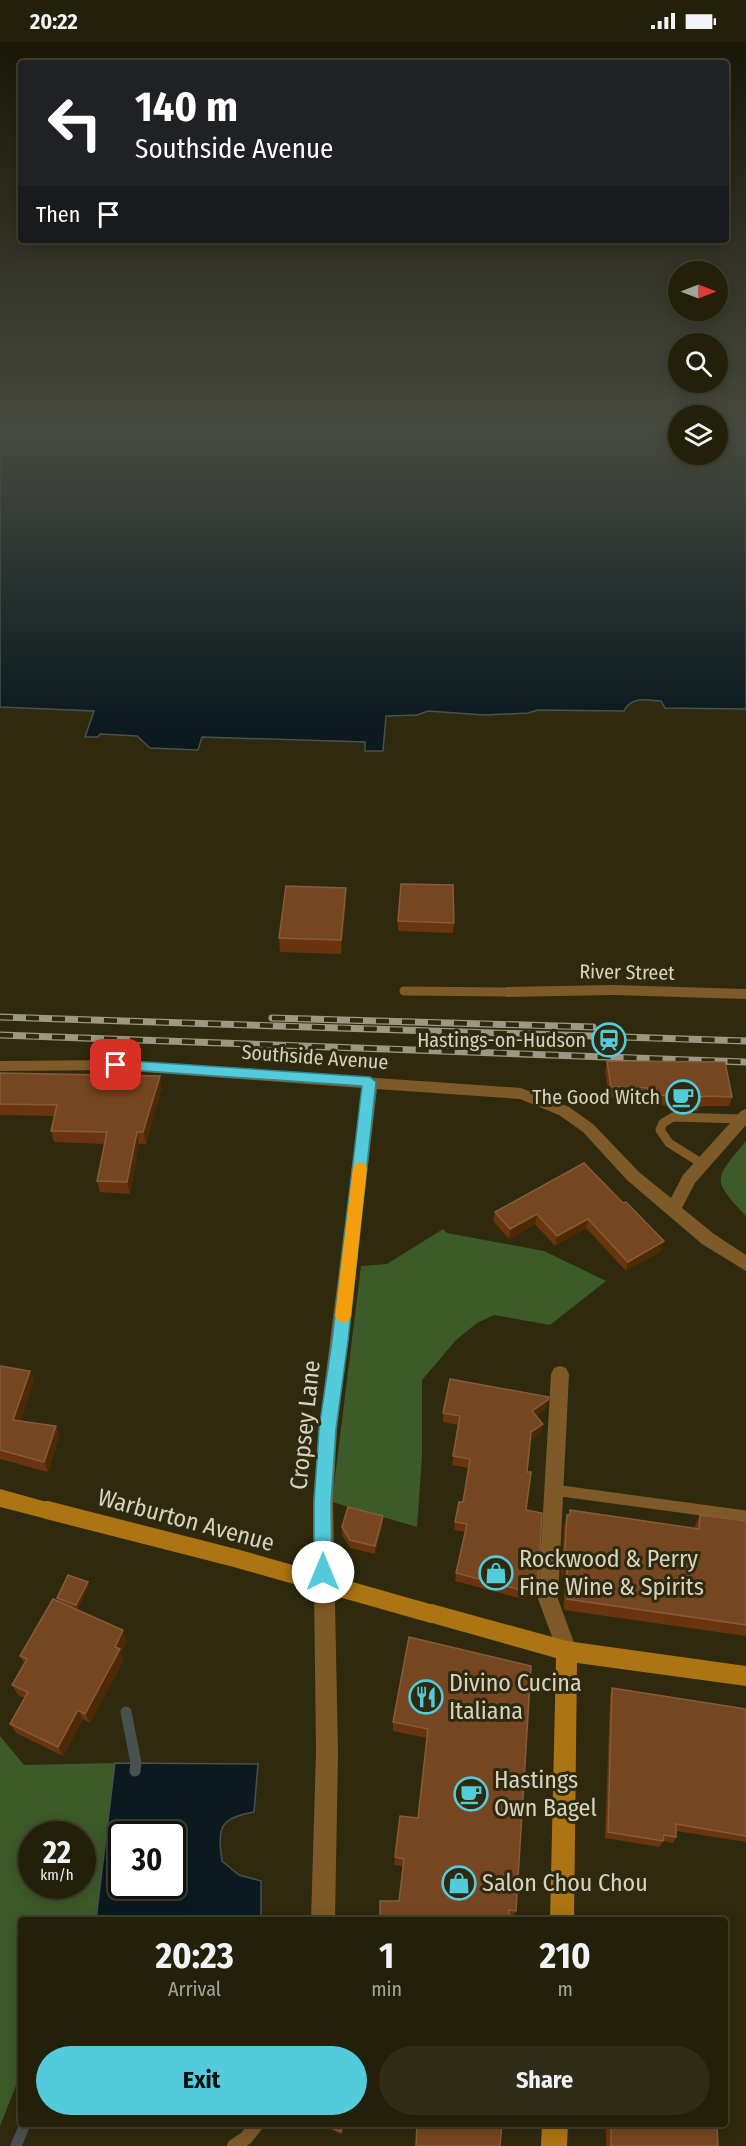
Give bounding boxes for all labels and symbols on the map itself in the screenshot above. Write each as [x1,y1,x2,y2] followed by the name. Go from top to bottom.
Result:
[668,261,728,321] north arrow
[579,959,675,985] street label: River Street
[591,1022,627,1058] station icon: Hastings-on-Hudson
[417,1028,586,1052] place label: Hastings-on-Hudson
[90,1039,141,1090] pin
[241,1040,389,1074] street label: Southside Avenue
[665,1079,701,1115] cafe icon: The Good Witch
[532,1085,660,1109] place label: The Good Witch
[284,1359,326,1491] street label: Cropsey Lane
[95,1483,277,1557] street label: Warburton Avenue
[291,1540,355,1604] position arrow
[519,1545,704,1601] place label: Rockwood & Perry Fine Wine & Spirits
[478,1555,514,1591] shop icon: Rockwood & Perry Fine Wine & Spirits
[449,1669,582,1725] place label: Divino Cucina Italiana
[408,1679,444,1715] restaurant icon: Divino Cucina Italiana
[494,1766,597,1822] place label: Hastings Own Bagel
[453,1776,489,1812] cafe icon: Hastings Own Bagel
[108,1821,186,1899] speed limit sign: 30
[441,1865,477,1901] shop icon: Salon Chou Chou
[482,1869,648,1897] place label: Salon Chou Chou

